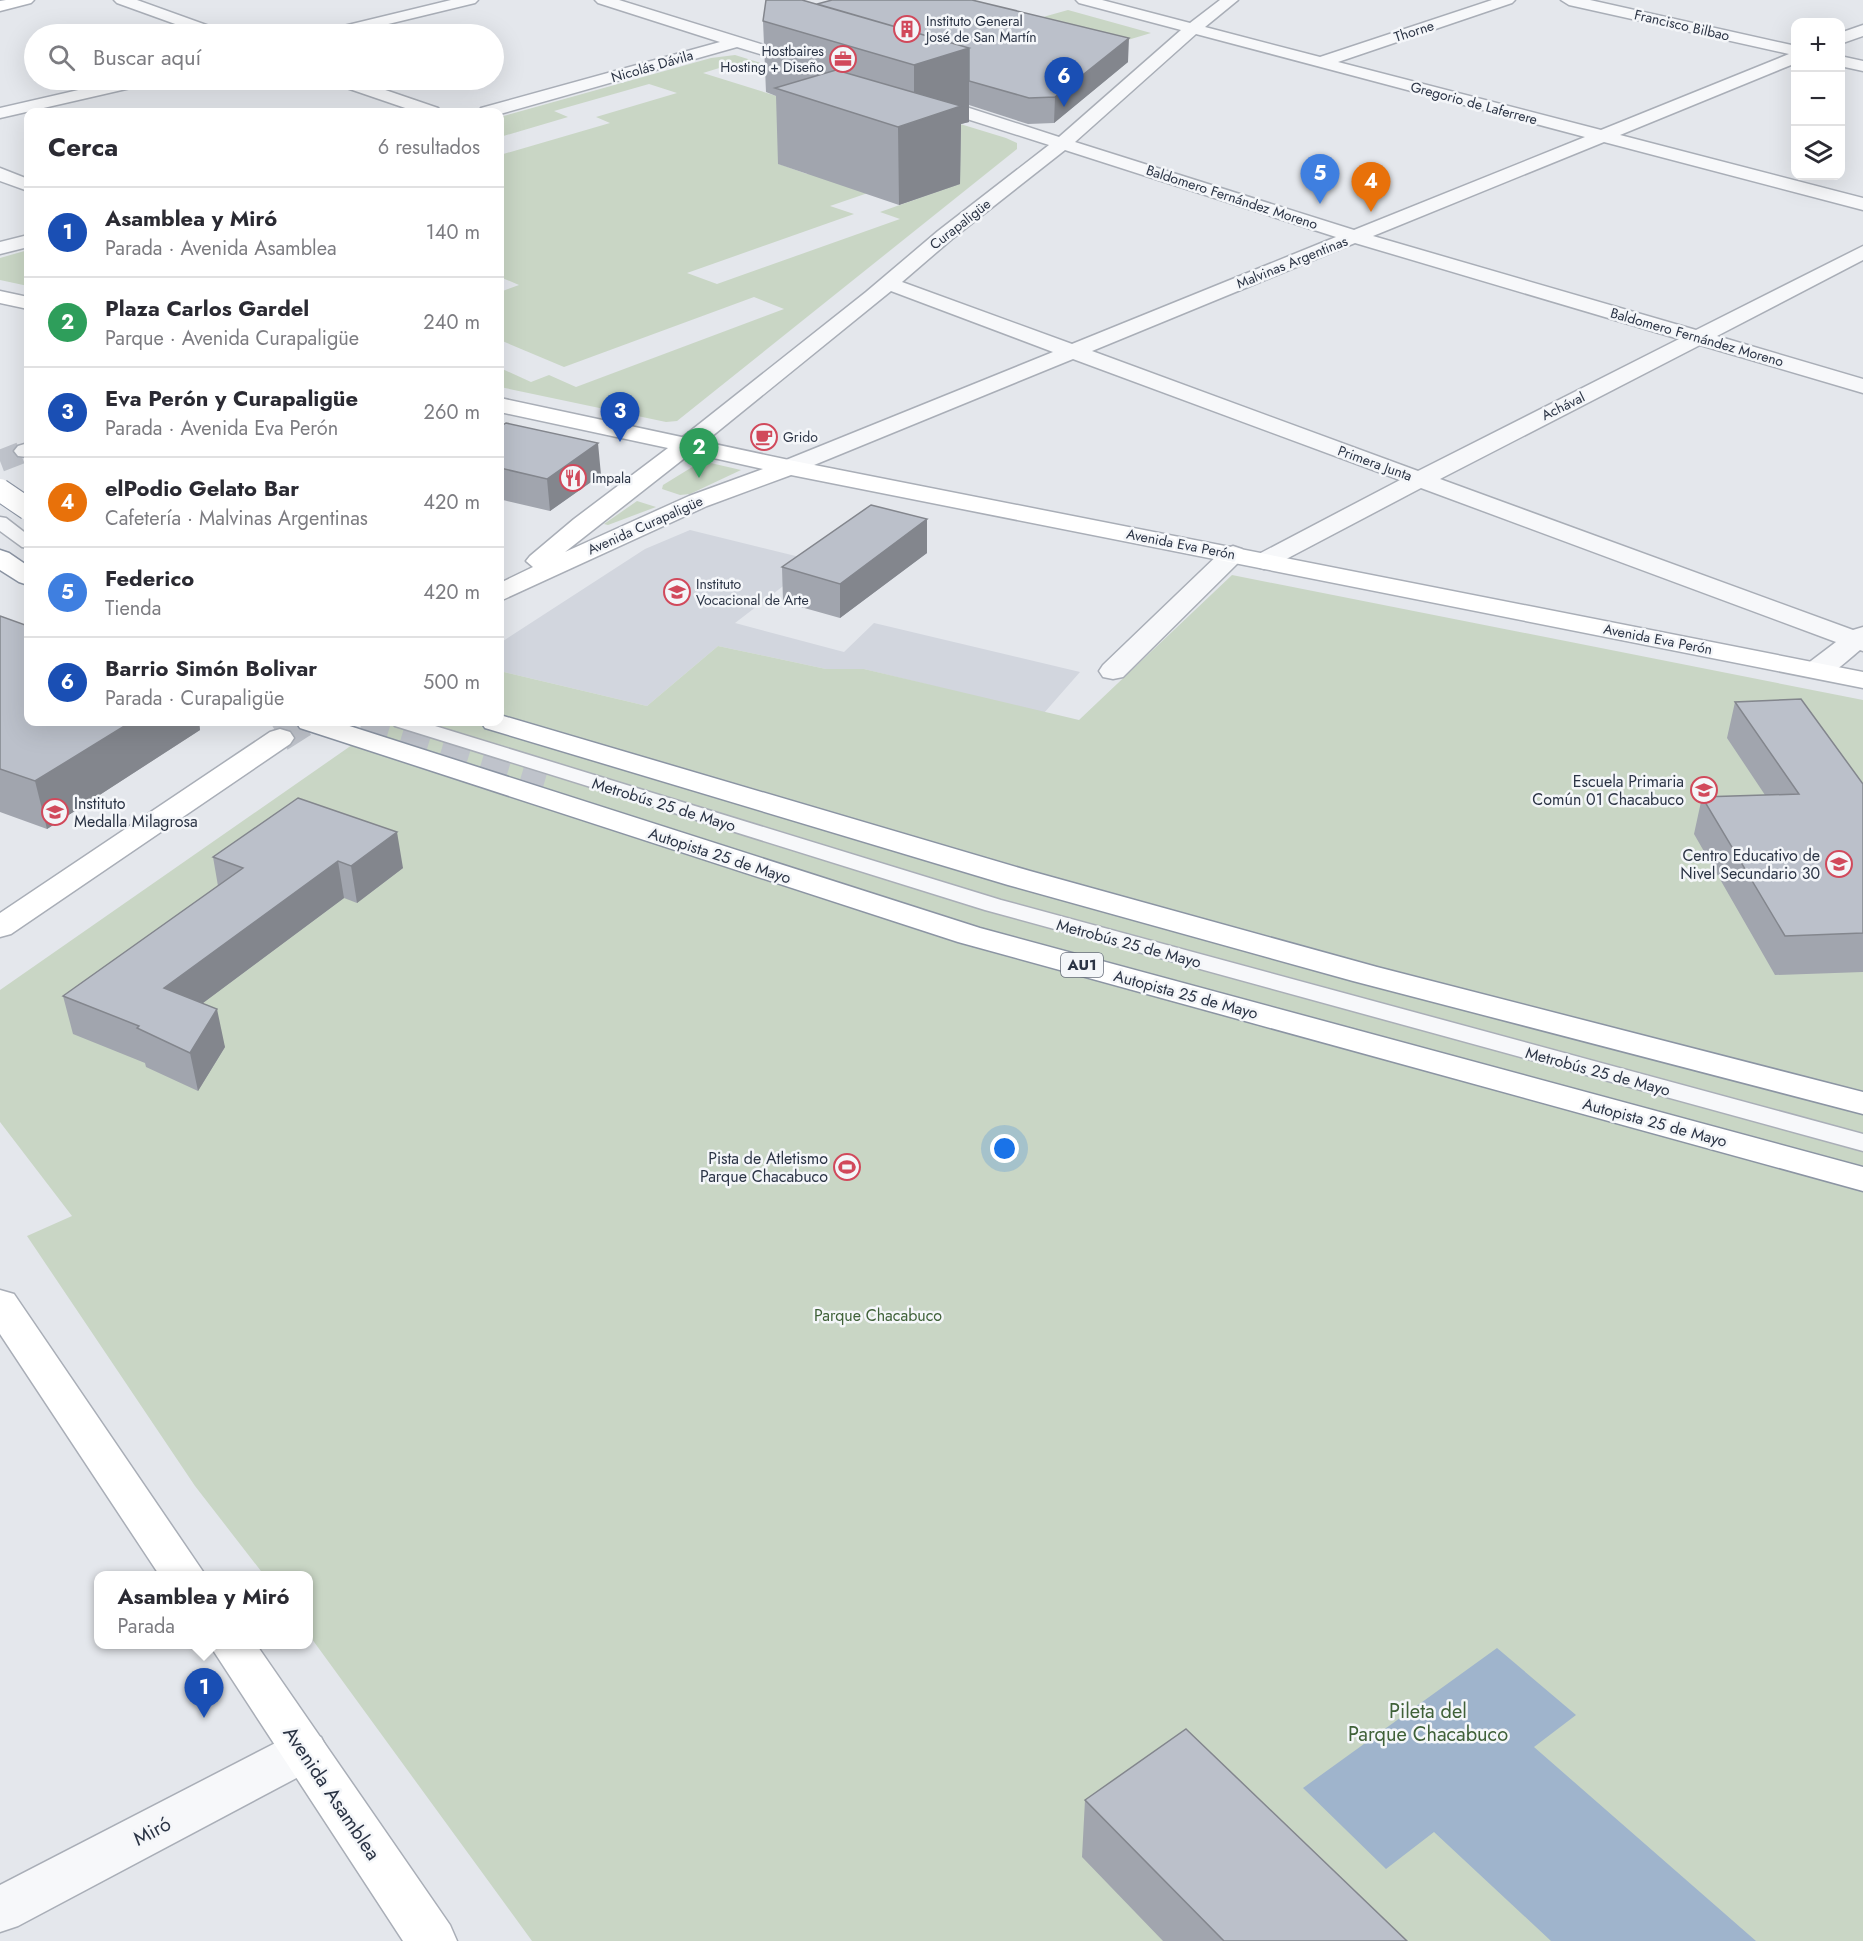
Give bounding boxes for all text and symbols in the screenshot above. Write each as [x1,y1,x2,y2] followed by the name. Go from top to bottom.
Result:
[1632,4,1732,46] street label: Francisco Bilbao
[924,11,1037,47] place label: Instituto General José de San Martín
[892,14,922,44] building icon: Instituto General José de San Martín
[1391,15,1437,47] street label: Thorne
[1791,18,1845,180] map controls
[1791,18,1845,72] button: +
[24,24,504,90] search box
[45,41,78,74] icon: search
[93,41,201,73] text: Buscar aquí
[720,41,824,77] place label: Hostbaires Hosting + Diseño
[828,44,858,74] office icon: Hostbaires Hosting + Diseño
[609,45,695,87] street label: Nicolás Dávila
[1044,57,1084,107] pin: 6
[1791,72,1845,126] button: −
[1408,76,1540,130] street label: Gregorio de Laferrere
[1791,126,1845,180] button: layers
[48,128,118,166] text: Cerca
[378,133,480,162] text: 6 resultados
[1300,154,1340,204] pin: 5
[1144,160,1321,234] street label: Baldomero Fernández Moreno
[1352,162,1390,212] pin: 4
[925,194,995,254] street label: Curapaligüe
[105,202,277,234] text: Asamblea y Miró
[62,218,73,247] text: 1
[426,218,480,247] text: 140 m
[1233,230,1351,293] street label: Malvinas Argentinas
[105,234,337,263] text: Parada · Avenida Asamblea
[105,292,309,324] text: Plaza Carlos Gardel
[1608,303,1786,371] street label: Baldomero Fernández Moreno
[61,308,74,337] text: 2
[423,308,480,337] text: 240 m
[105,324,359,353] text: Parque · Avenida Curapaligüe
[105,382,358,414] text: Eva Perón y Curapaligüe
[1538,387,1588,425] street label: Achával
[600,392,640,442] pin: 3
[61,398,74,427] text: 3
[424,398,480,427] text: 260 m
[105,414,338,443] text: Parada · Avenida Eva Perón
[749,422,779,452] cafe icon: Grido
[783,427,818,447] place label: Grido
[680,428,718,478] pin: 2
[1335,440,1415,486] street label: Primera Junta
[558,463,588,493] restaurant icon: Impala
[592,468,631,488] place label: Impala
[105,472,299,504] text: elPodio Gelato Bar
[61,488,74,517] text: 4
[423,488,480,517] text: 420 m
[584,491,706,559] street label: Avenida Curapaligüe
[105,504,368,533] text: Cafetería · Malvinas Argentinas
[1125,524,1237,564] street label: Avenida Eva Perón
[105,562,194,594] text: Federico
[696,574,809,610] place label: Instituto Vocacional de Arte
[662,577,692,607] school or university icon: Instituto Vocacional de Arte
[61,578,74,607] text: 5
[423,578,480,607] text: 420 m
[105,594,161,623] text: Tienda
[1602,619,1714,659] street label: Avenida Eva Perón
[105,652,317,684] text: Barrio Simón Bolivar
[61,668,74,697] text: 6
[423,668,480,697] text: 500 m
[105,684,284,713] text: Parada · Curapaligüe
[1532,770,1684,811] place label: Escuela Primaria Común 01 Chacabuco
[589,772,739,837] street label: Metrobús 25 de Mayo
[1689,775,1719,805] school or university icon: Escuela Primaria Común 01 Chacabuco
[74,792,198,833] place label: Instituto Medalla Milagrosa
[40,797,70,827] school or university icon: Instituto Medalla Milagrosa
[646,822,794,889] street label: Autopista 25 de Mayo
[1680,844,1820,885] place label: Centro Educativo de Nivel Secundario 30
[1824,849,1854,879] school or university icon: Centro Educativo de Nivel Secundario 30
[1054,913,1204,974] street label: Metrobús 25 de Mayo
[1061,953,1103,977] road number: AU1
[1111,964,1261,1025] street label: Autopista 25 de Mayo
[1523,1041,1673,1102] street label: Metrobús 25 de Mayo
[1580,1092,1730,1153] street label: Autopista 25 de Mayo
[990,1134,1019,1163] your location
[700,1147,828,1188] place label: Pista de Atletismo Parque Chacabuco
[832,1152,862,1182] sports icon: Pista de Atletismo Parque Chacabuco
[814,1304,942,1327] park label: Parque Chacabuco
[94,1571,313,1649] popup
[117,1580,290,1612] text: Asamblea y Miró
[117,1612,175,1641] text: Parada
[184,1668,224,1718] pin: 1
[1348,1697,1508,1749] park label: Pileta del Parque Chacabuco
[276,1720,387,1866] street label: Avenida Asamblea
[128,1809,176,1853] street label: Miró

